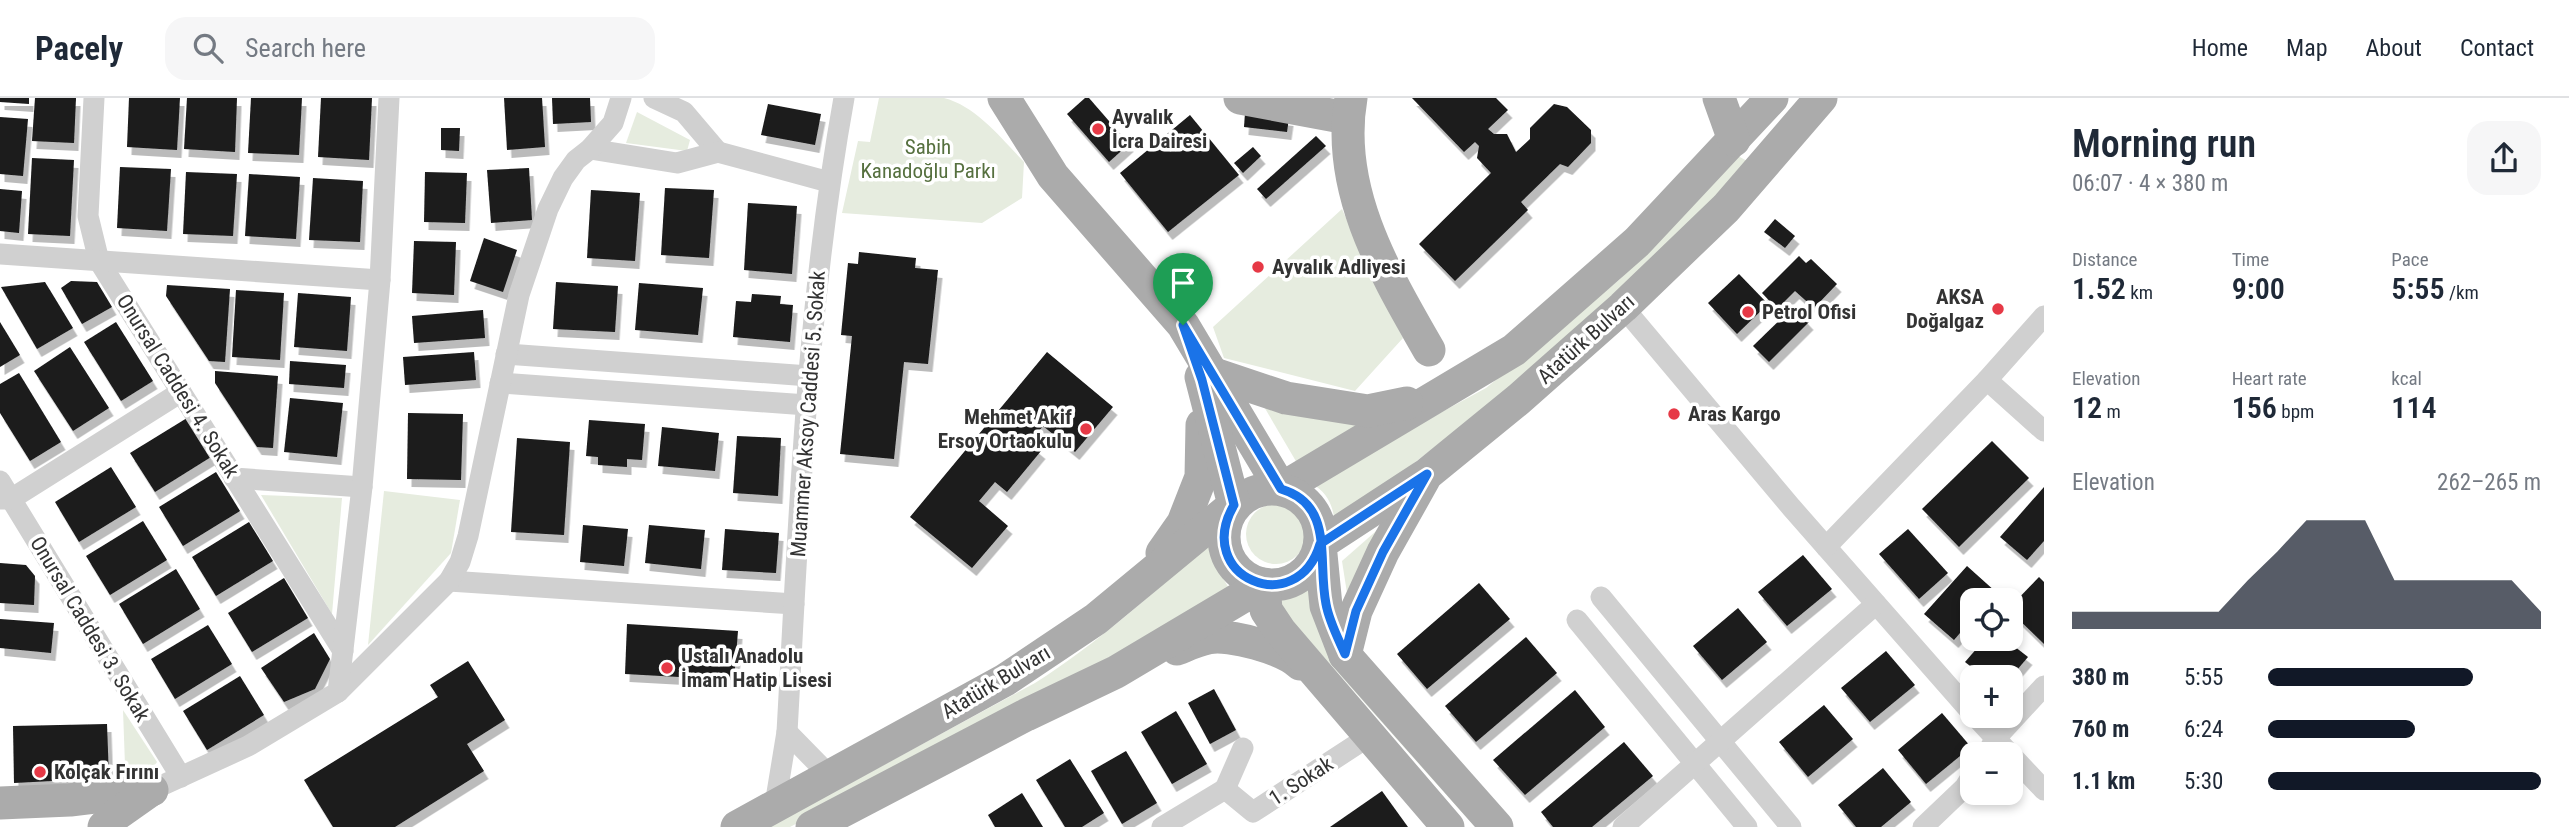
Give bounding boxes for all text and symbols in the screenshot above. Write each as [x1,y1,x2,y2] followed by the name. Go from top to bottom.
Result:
[165,17,655,80] search box
[35,29,123,68] text: Pacely
[189,29,227,67] icon: search
[245,33,366,63] text: Search here
[2192,34,2248,62] text: Home
[2286,34,2328,62] text: Map
[2366,34,2422,62] text: About
[2460,34,2534,62] text: Contact
[1112,105,1207,153] place label: Ayvalık İcra Dairesi
[1090,121,1106,137] marker: Ayvalık İcra Dairesi
[2467,121,2541,195] button: share
[2072,122,2256,166] text: Morning run
[860,135,996,183] park label: Sabih Kanadoğlu Parkı
[2072,170,2228,197] text: 06:07 · 4 × 380 m
[2072,248,2137,271] text: Distance
[2232,248,2269,271] text: Time
[2391,248,2429,271] text: Pace
[1153,253,1213,325] pin
[1272,255,1406,279] place label: Ayvalık Adliyesi
[1250,259,1266,275] marker: Ayvalık Adliyesi
[1164,264,1202,302] icon: arrive
[786,270,830,558] street label: Muammer Aksoy Caddesi 5. Sokak
[2072,271,2126,306] text: 1.52
[2232,271,2285,306] text: 9:00
[2391,271,2445,306] text: 5:55
[2126,281,2153,304] text: km
[2445,281,2479,304] text: /km
[1906,285,1984,333] place label: AKSA Doğalgaz
[1533,289,1639,389] street label: Atatürk Bulvarı
[112,290,245,483] street label: Onursal Caddesi 4. Sokak
[1762,300,1856,324] place label: Petrol Ofisi
[1990,301,2006,317] marker: AKSA Doğalgaz
[1740,304,1756,320] marker: Petrol Ofisi
[2072,367,2140,390] text: Elevation
[2232,367,2307,390] text: Heart rate
[2391,367,2422,390] text: kcal
[2072,390,2102,425] text: 12
[2232,390,2277,425] text: 156
[2391,390,2437,425] text: 114
[2102,400,2121,423] text: m
[2277,400,2314,423] text: bpm
[1688,402,1781,426] place label: Aras Kargo
[938,405,1072,453] place label: Mehmet Akif Ersoy Ortaokulu
[1666,406,1682,422] marker: Aras Kargo
[1078,421,1094,437] marker: Mehmet Akif Ersoy Ortaokulu
[2072,469,2155,496] text: Elevation
[2437,469,2541,496] text: 262–265 m
[25,532,155,726] street label: Onursal Caddesi 3. Sokak
[1960,588,2023,805] map controls
[1960,588,2023,651] button: locate
[938,640,1054,724] street label: Atatürk Bulvarı
[681,644,832,692] place label: Ustalı Anadolu İmam Hatip Lisesi
[659,660,675,676] marker: Ustalı Anadolu İmam Hatip Lisesi
[2072,664,2129,691] text: 380 m
[2184,664,2223,691] text: 5:55
[1960,665,2023,728] button: +
[2072,716,2129,743] text: 760 m
[2184,716,2223,743] text: 6:24
[1960,742,2023,805] button: −
[1265,751,1338,810] street label: 1. Sokak
[54,760,159,784] place label: Kolçak Fırını
[32,764,48,780] marker: Kolçak Fırını
[2072,768,2135,795] text: 1.1 km
[2184,768,2223,795] text: 5:30

